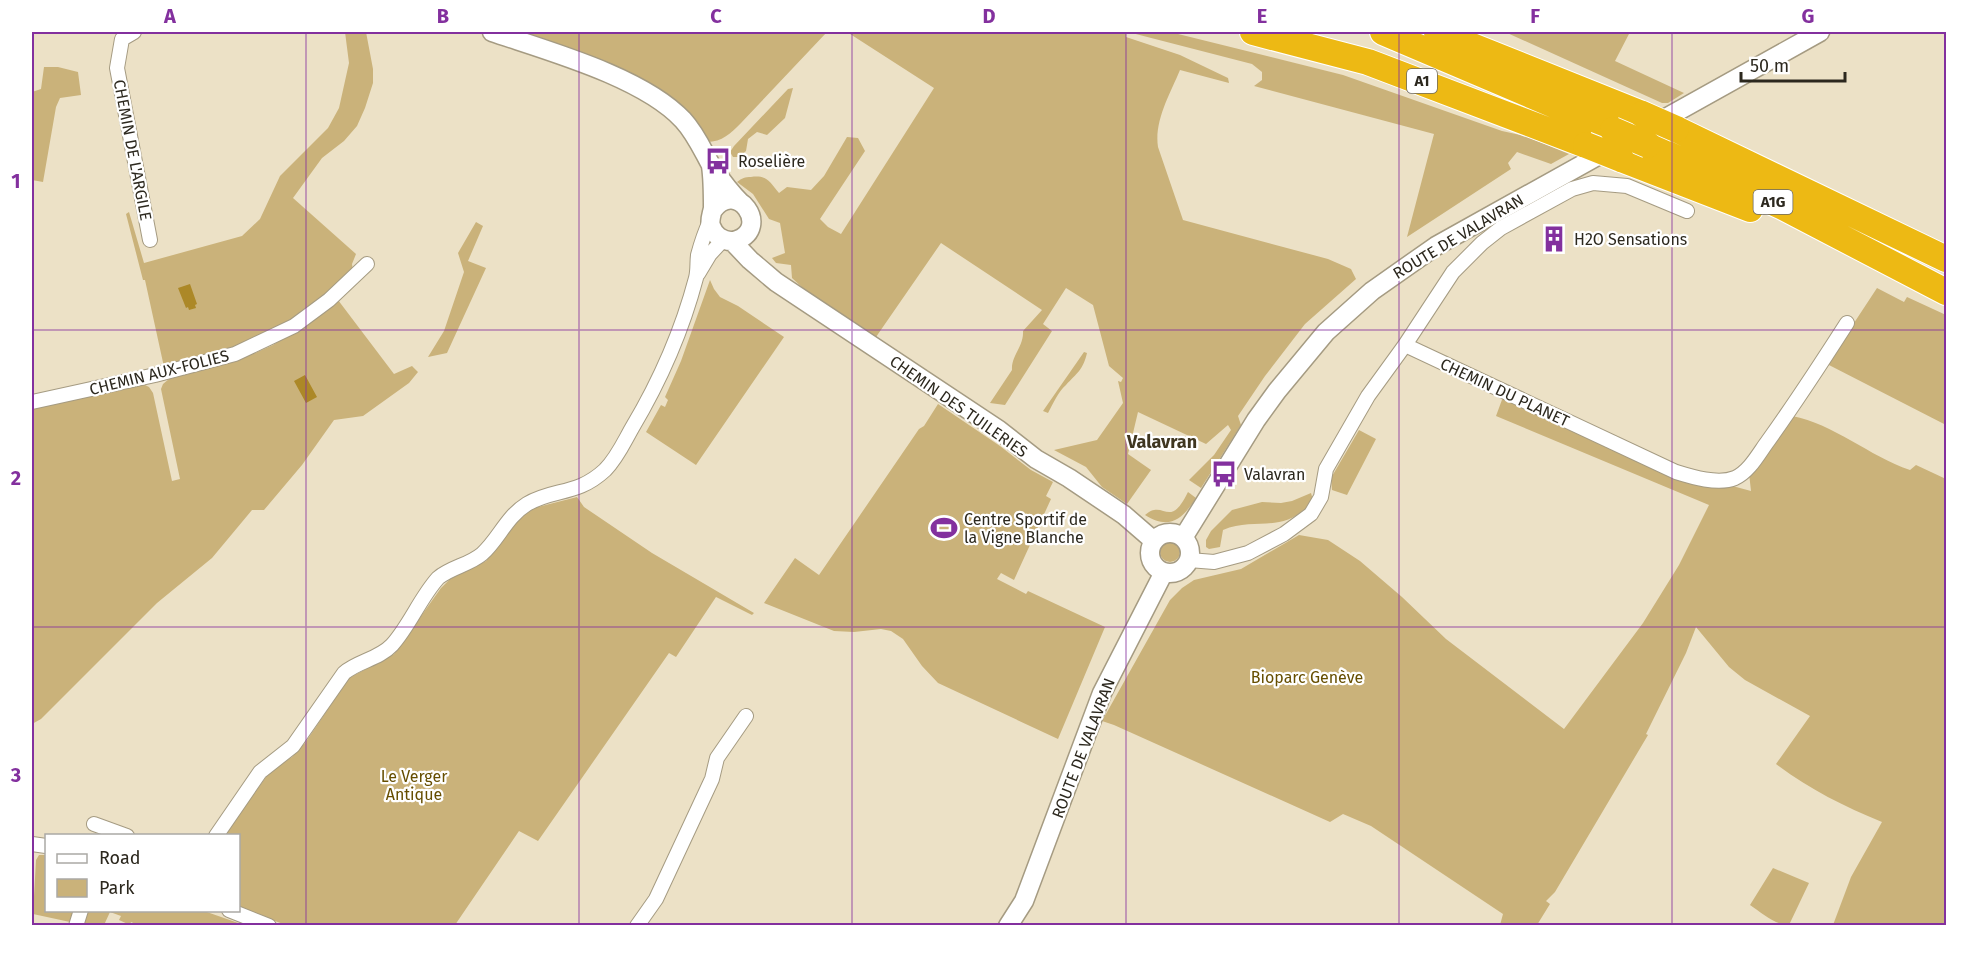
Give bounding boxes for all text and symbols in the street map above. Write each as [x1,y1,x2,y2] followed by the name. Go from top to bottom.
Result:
[163,4,177,28] text: A
[437,4,449,28] text: B
[710,4,722,28] text: C
[982,4,996,28] text: D
[1257,4,1267,28] text: E
[1530,4,1540,28] text: F
[1802,4,1814,28] text: G
[1741,45,1844,83] scale bar
[1750,55,1789,77] text: 50 m
[1407,69,1437,93] road number: A1
[110,78,156,222] street label: CHEMIN DE L'ARGILE
[703,146,733,176] bus stop icon: Roselière
[738,152,805,171] place label: Roselière
[11,169,21,193] text: 1
[1390,190,1527,283] street label: ROUTE DE VALAVRAN
[1754,190,1792,214] road number: A1G
[1539,224,1569,254] building icon: H2O Sensations
[1574,230,1687,249] place label: H2O Sensations
[87,346,231,399] street label: CHEMIN AUX-FOLIES
[886,352,1032,461] street label: CHEMIN DES TUILERIES
[1437,354,1573,431] street label: CHEMIN DU PLANET
[1126,431,1197,453] district label: Valavran
[1209,459,1239,489] bus stop icon: Valavran
[1244,465,1305,484] place label: Valavran
[11,466,21,490] text: 2
[964,510,1087,547] place label: Centre Sportif de la Vigne Blanche
[929,513,959,543] sports icon: Centre Sportif de la Vigne Blanche
[1251,668,1363,687] park label: Bioparc Genève
[1048,675,1119,821] street label: ROUTE DE VALAVRAN
[10,763,21,787] text: 3
[381,767,448,804] park label: Le Verger Antique
[45,834,240,912] legend
[99,847,141,869] text: Road
[99,877,135,899] text: Park

